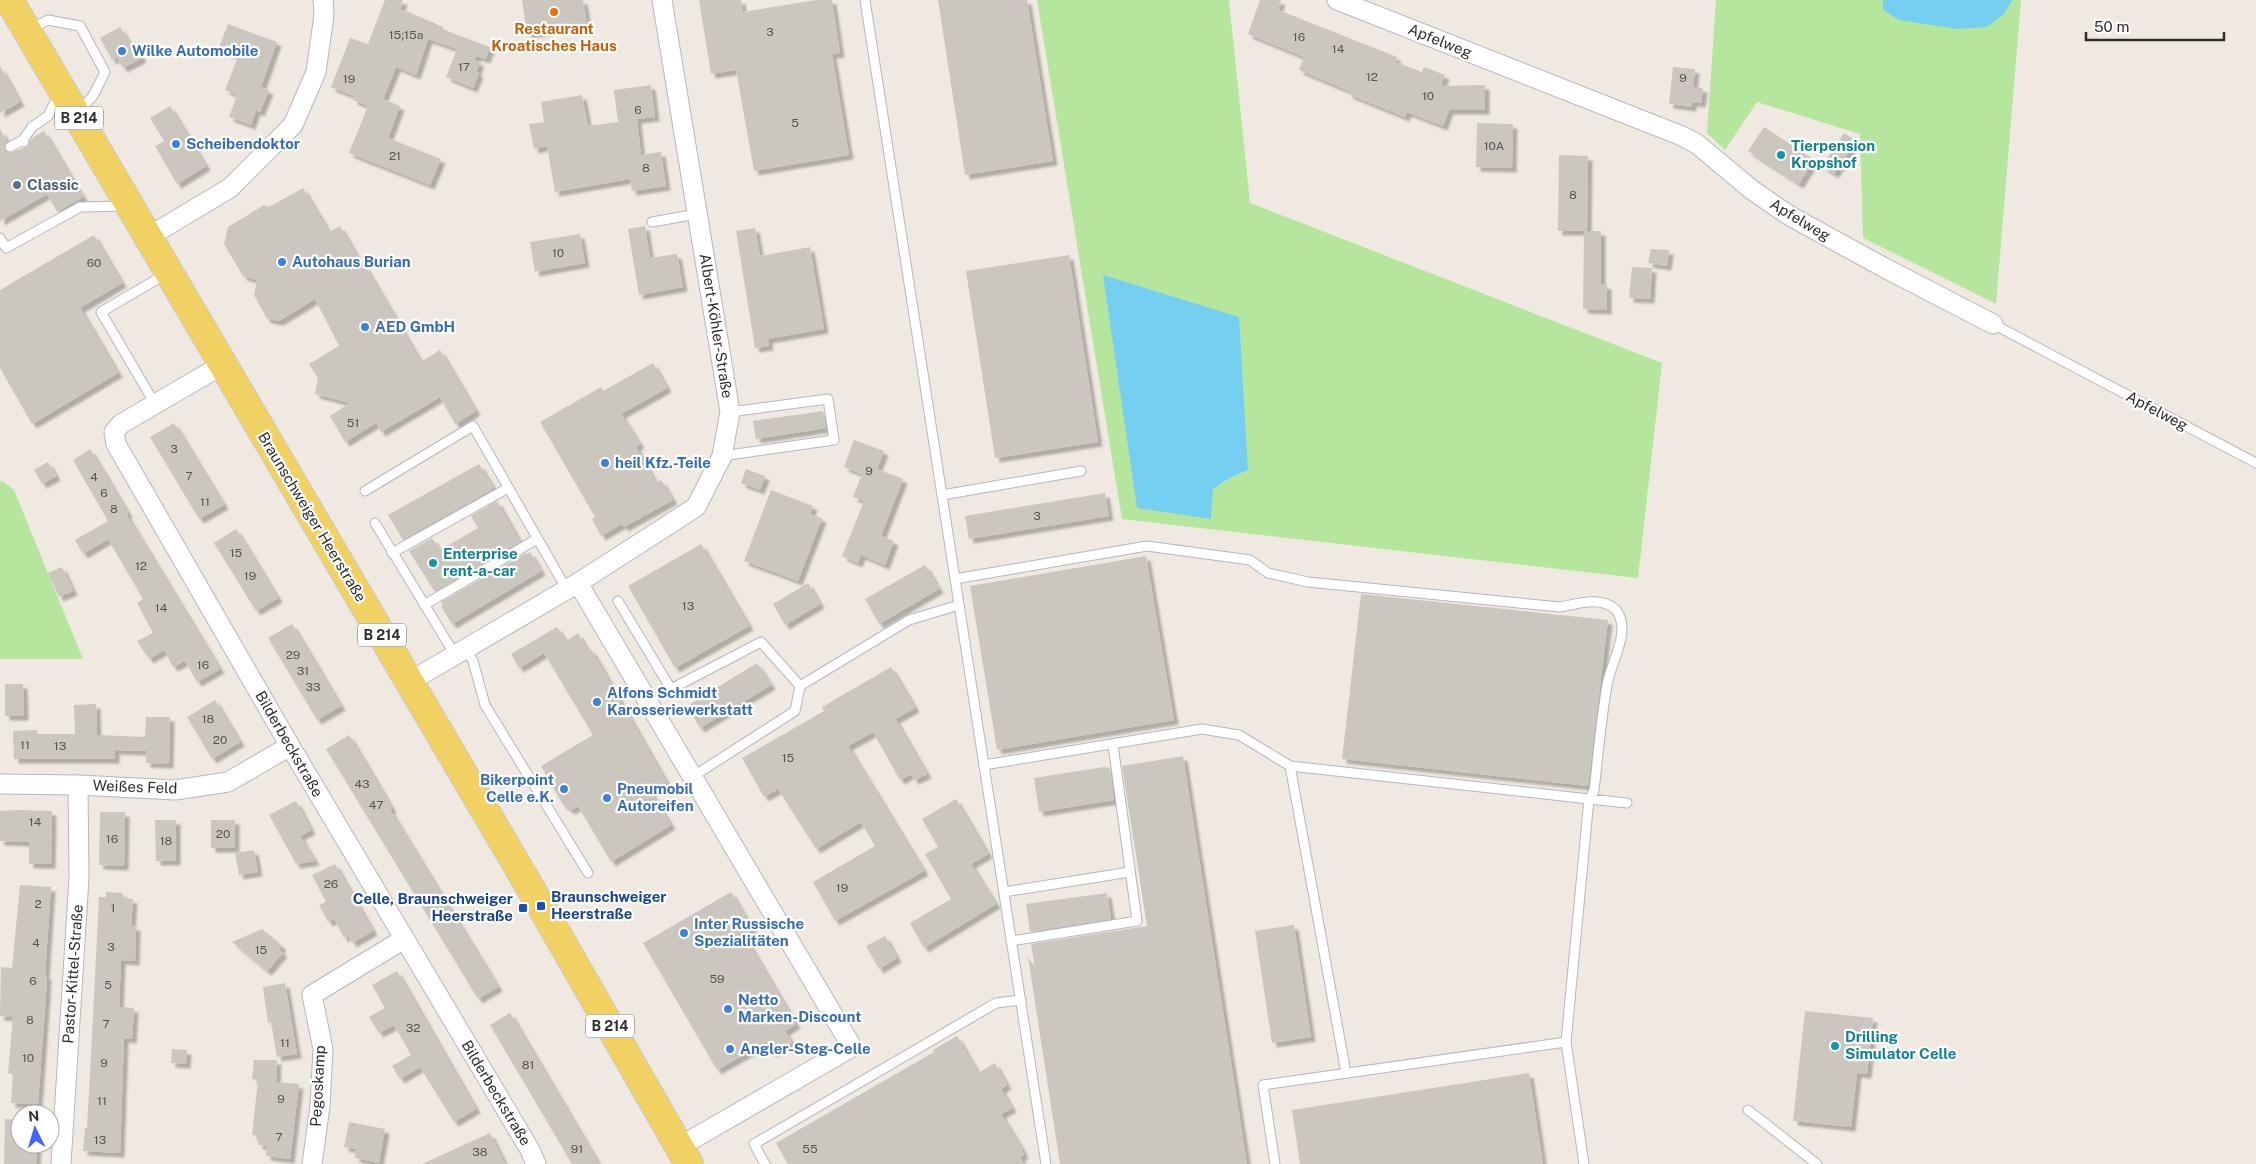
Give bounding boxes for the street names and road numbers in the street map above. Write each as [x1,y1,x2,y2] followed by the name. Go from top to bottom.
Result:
[1406,20,1475,61] street label: Apfelweg
[55,106,103,130] road number: B 214
[1767,195,1833,244] street label: Apfelweg
[697,252,736,399] street label: Albert-Köhler-Straße
[2124,387,2191,434] street label: Apfelweg
[255,429,370,605] street label: Braunschweiger Heerstraße
[358,624,406,646] road number: B 214
[252,688,327,800] street label: Bilderbeckstraße
[92,777,178,796] street label: Weißes Feld
[59,904,86,1044] street label: Pastor-Kittel-Straße
[586,1014,634,1038] road number: B 214
[458,1037,535,1148] street label: Bilderbeckstraße
[307,1045,328,1127] street label: Pegoskamp

